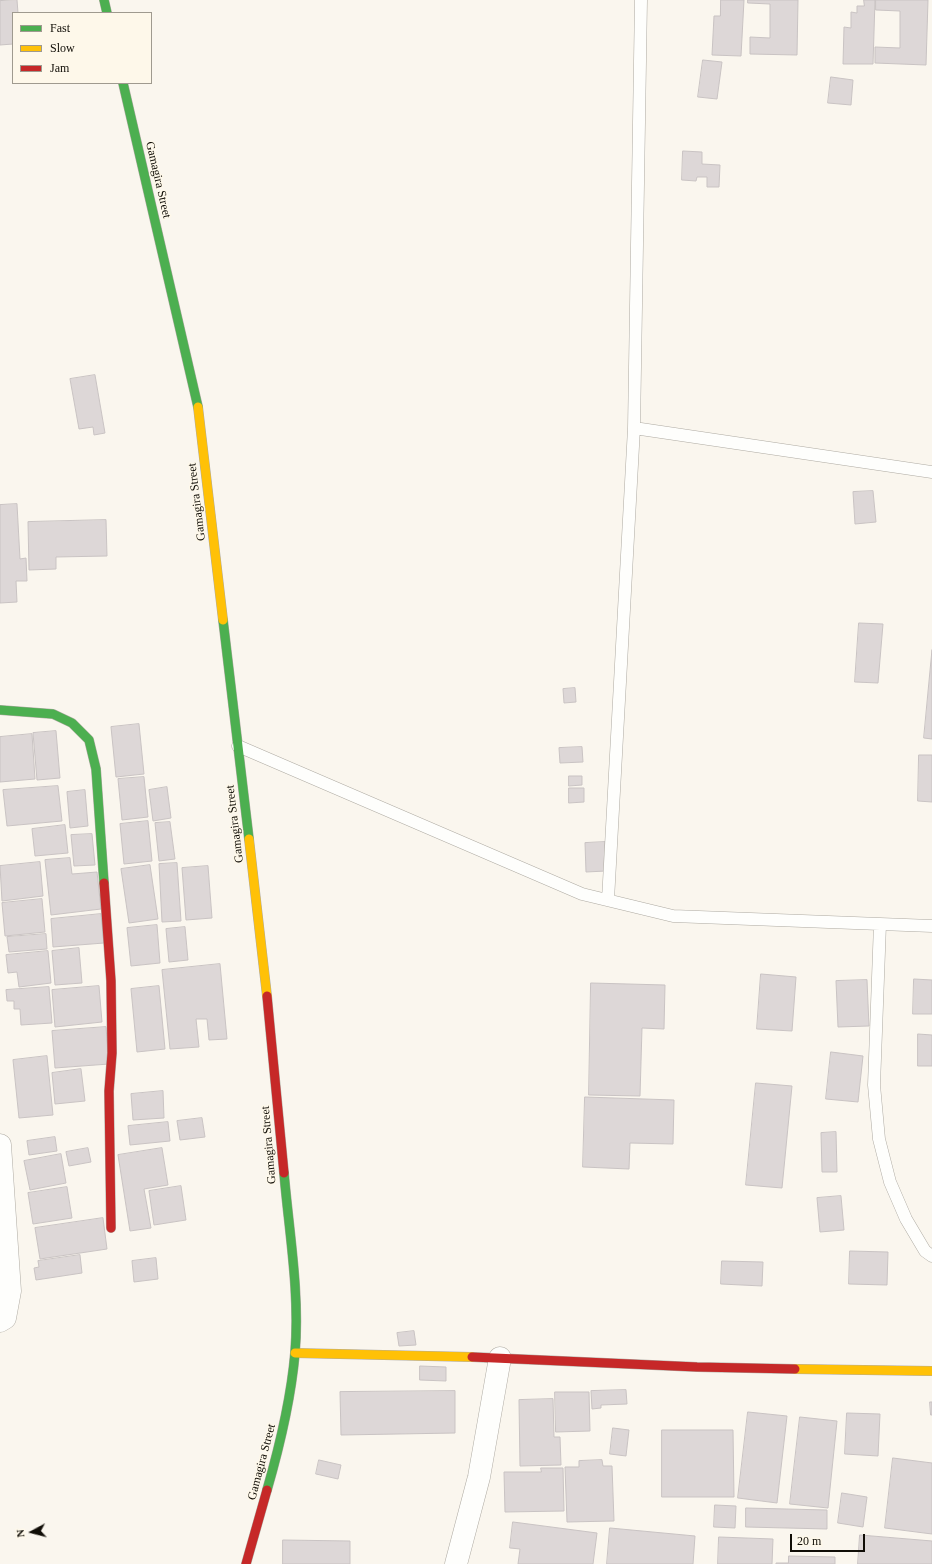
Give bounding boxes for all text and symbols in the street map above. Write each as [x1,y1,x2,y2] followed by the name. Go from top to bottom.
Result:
[12,12,152,84] legend
[50,21,70,35] text: Fast
[50,41,75,55] text: Slow
[50,61,69,75] text: Jam
[142,140,174,220] street label: Gamagira Street
[185,462,209,542] street label: Gamagira Street
[223,784,247,864] street label: Gamagira Street
[258,1105,280,1185] street label: Gamagira Street
[245,1422,279,1502] street label: Gamagira Street
[12,1512,52,1552] north arrow
[792,1526,867,1552] scale bar
[14,1529,27,1538] text: N
[797,1534,821,1548] text: 20 m

